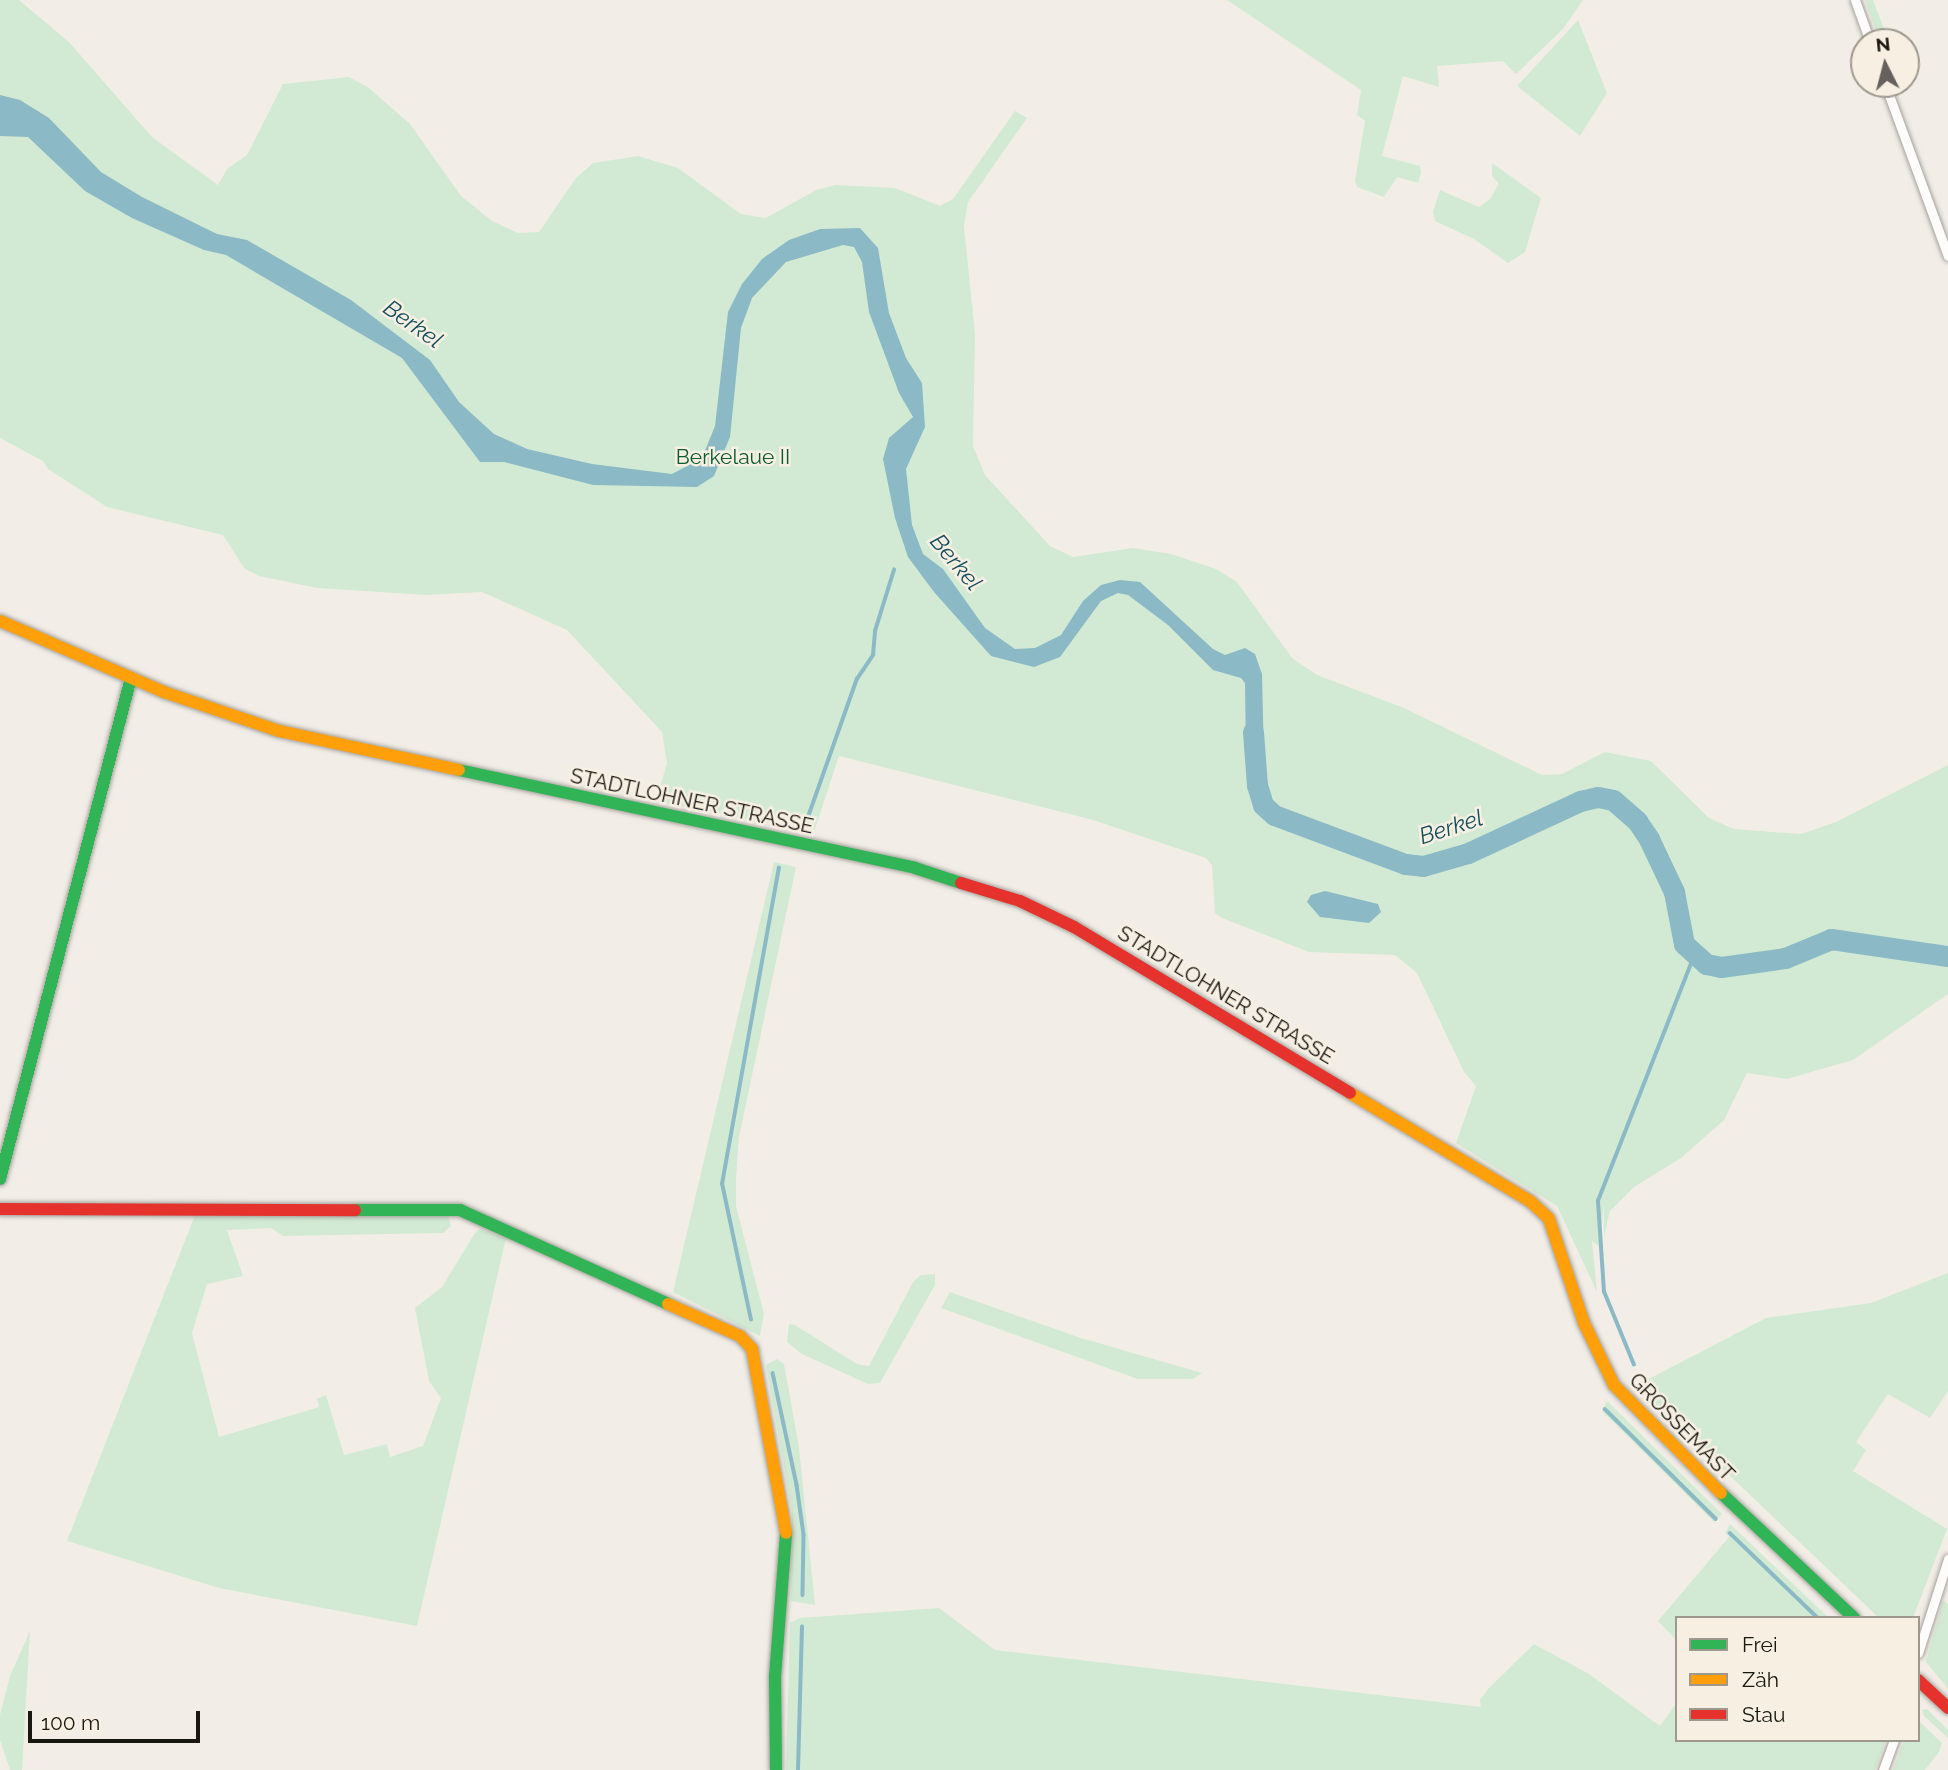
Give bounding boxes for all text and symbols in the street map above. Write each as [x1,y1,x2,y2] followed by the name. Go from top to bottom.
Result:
[1850,28,1920,98] north arrow
[1875,32,1891,56] text: N
[378,294,448,354] water label: Berkel
[676,444,790,470] park label: Berkelaue II
[924,528,988,596] water label: Berkel
[568,763,816,839] street label: STADTLOHNER STRASSE
[1416,804,1486,850] water label: Berkel
[1113,920,1339,1070] street label: STADTLOHNER STRASSE
[1624,1368,1740,1486] street label: GROSSEMAST
[1675,1616,1920,1742] legend
[1742,1632,1778,1657] text: Frei
[1742,1667,1779,1692] text: Zäh
[32,1696,203,1740] scale bar
[1742,1702,1786,1727] text: Stau
[41,1710,100,1735] text: 100 m

